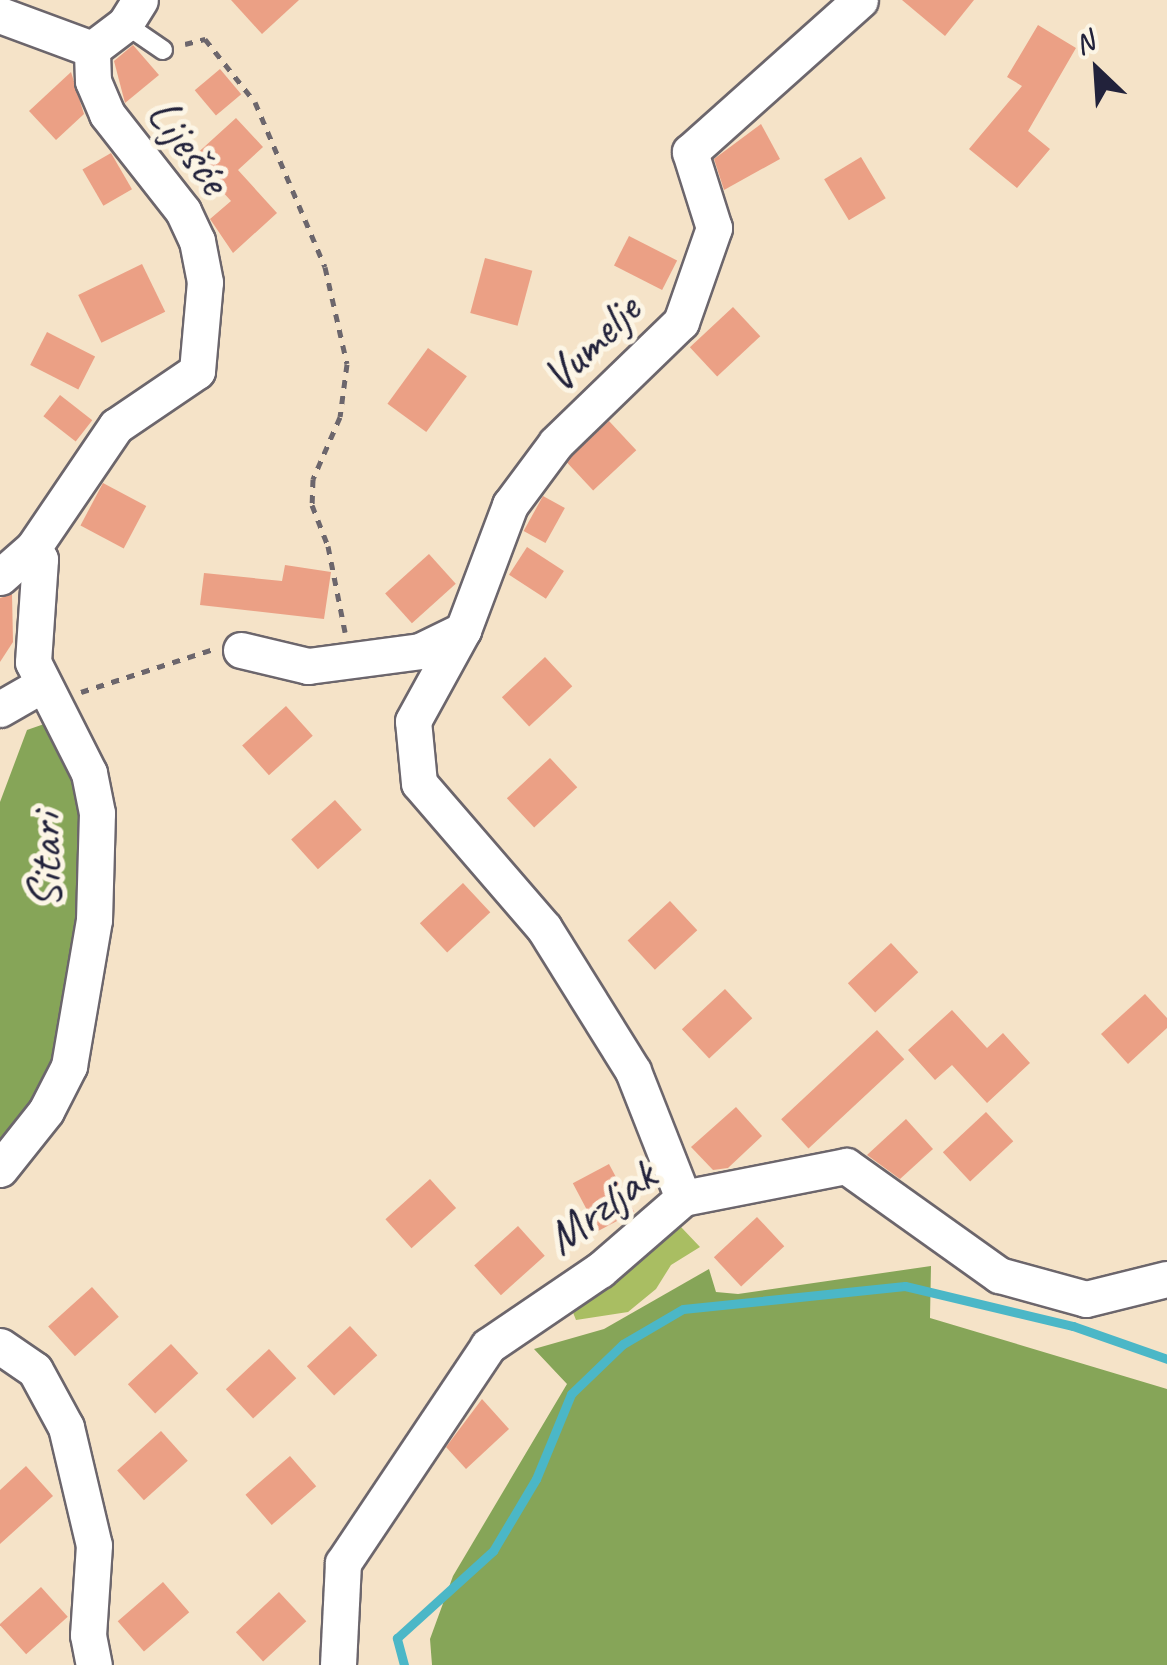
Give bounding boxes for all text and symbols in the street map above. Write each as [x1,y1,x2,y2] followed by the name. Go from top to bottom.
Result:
[1047,20,1147,120] north arrow
[1069,23,1099,62] text: N
[135,87,243,205] street label: Liješće
[530,282,652,404] street label: Vumelje
[16,814,74,908] street label: Sitari
[534,1147,668,1267] street label: Mrzljak

